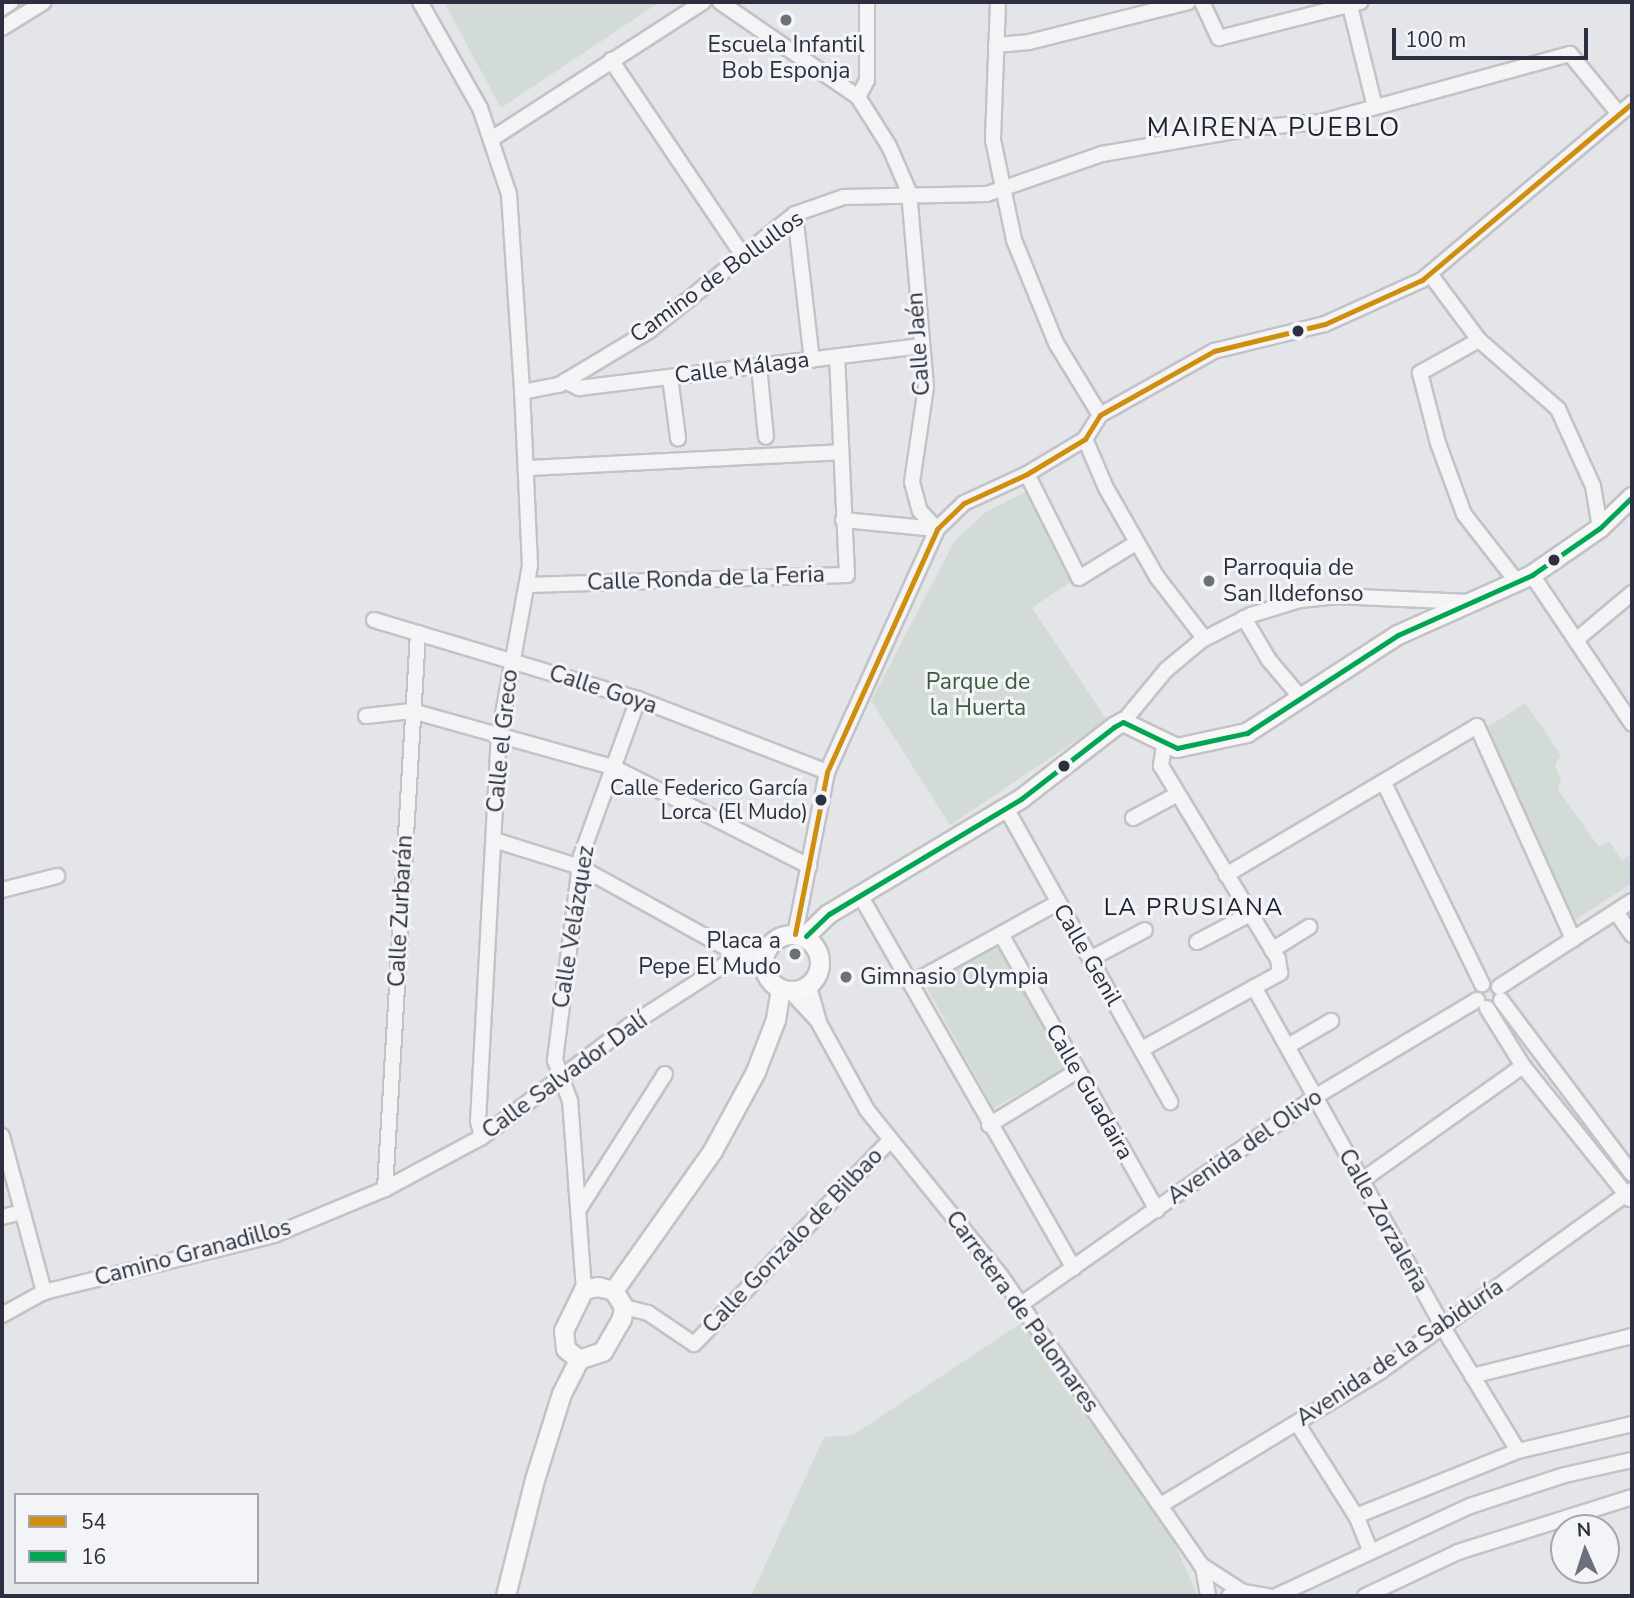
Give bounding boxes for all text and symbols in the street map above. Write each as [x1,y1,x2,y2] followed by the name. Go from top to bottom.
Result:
[778,12,794,28] marker: Escuela Infantil Bob Esponja
[1396,14,1592,58] scale bar
[1405,26,1466,54] text: 100 m
[708,31,864,85] place label: Escuela Infantil Bob Esponja
[1148,112,1400,144] district label: MAIRENA PUEBLO
[625,205,809,349] street label: Camino de Bollullos
[902,291,936,397] street label: Calle Jaén
[1291,324,1305,338] unlabelled marker
[673,346,811,390] street label: Calle Málaga
[1547,553,1561,567] unlabelled marker
[1223,554,1364,608] place label: Parroquia de San Ildefonso
[587,561,825,597] street label: Calle Ronda de la Feria
[1201,573,1217,589] marker: Parroquia de San Ildefonso
[545,660,661,720] street label: Calle Goya
[482,668,524,814] street label: Calle el Greco
[926,668,1030,722] park label: Parque de la Huerta
[1057,759,1071,773] unlabelled marker
[610,775,808,825] place label: Calle Federico García Lorca (El Mudo)
[814,793,828,807] marker: Calle Federico García Lorca (El Mudo)
[383,834,419,988] street label: Calle Zurbarán
[548,844,600,1010] street label: Calle Velázquez
[1105,894,1283,922] district label: LA PRUSIANA
[1047,899,1127,1011] street label: Calle Genil
[638,927,781,981] place label: Placa a Pepe El Mudo
[787,946,803,962] marker: Placa a Pepe El Mudo
[860,963,1049,991] place label: Gimnasio Olympia
[838,969,854,985] marker: Gimnasio Olympia
[477,1007,653,1145] street label: Calle Salvador Dalí
[1039,1019,1139,1165] street label: Calle Guadaira
[1162,1083,1328,1211] street label: Avenida del Olivo
[697,1142,889,1340] street label: Calle Gonzalo de Bilbao
[1332,1144,1434,1298] street label: Calle Zorzaleña
[940,1206,1104,1418] street label: Carretera de Palomares
[92,1213,294,1293] street label: Camino Granadillos
[1291,1273,1509,1433] street label: Avenida de la Sabiduría
[14,1493,259,1584] legend
[81,1508,106,1536] text: 54
[1550,1514,1620,1584] north arrow
[1576,1517,1592,1543] text: N
[81,1543,106,1571] text: 16

